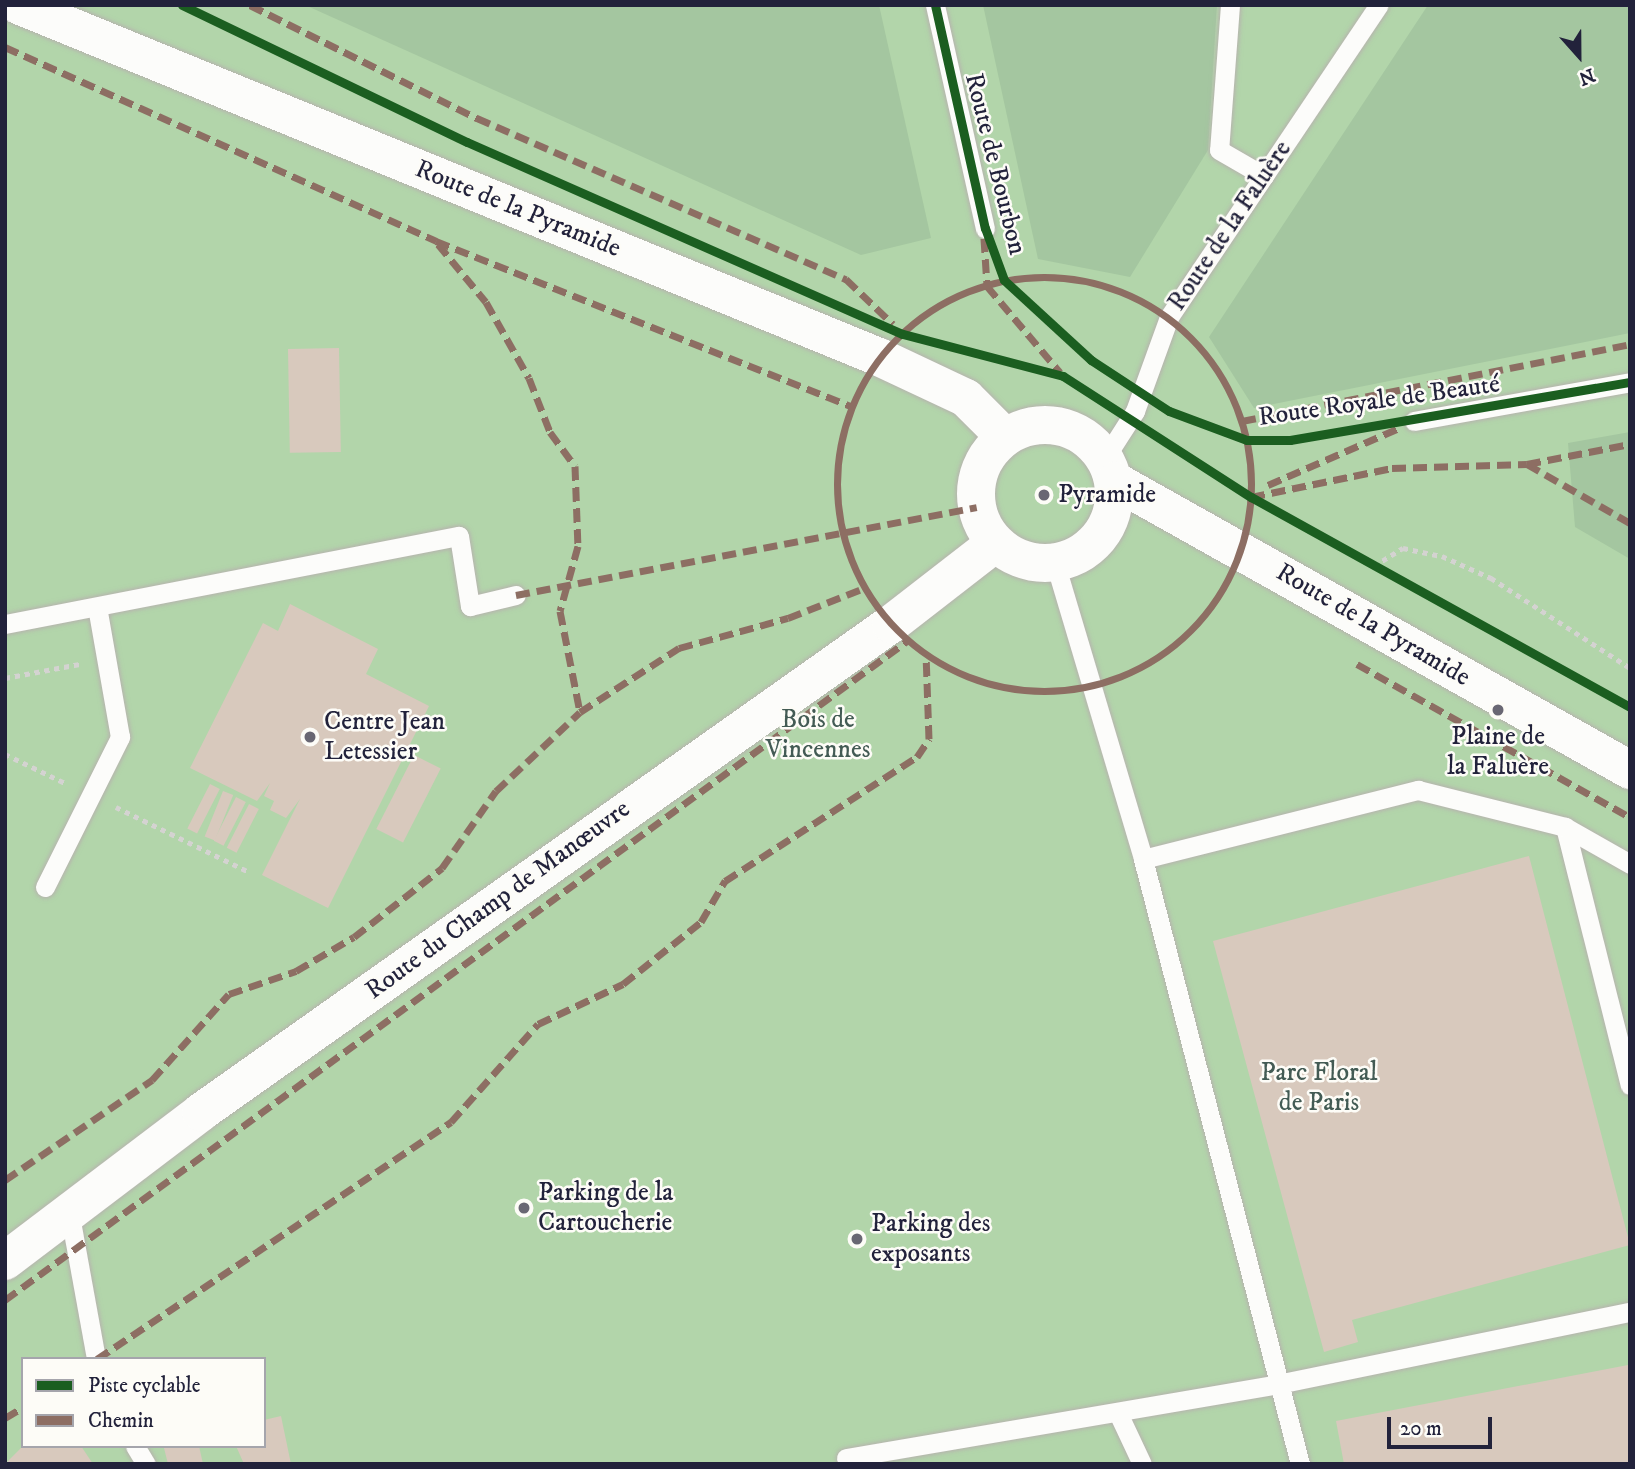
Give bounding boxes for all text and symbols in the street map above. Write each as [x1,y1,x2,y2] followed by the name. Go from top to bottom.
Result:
[1544,21,1614,91] north arrow
[1575,63,1598,90] text: N
[957,70,1033,258] street label: Route de Bourbon
[1162,135,1298,317] street label: Route de la Faluère
[411,154,625,264] street label: Route de la Pyramide
[1256,369,1502,433] street label: Route Royale de Beauté
[1058,479,1156,511] place label: Pyramide
[1036,487,1052,503] marker: Pyramide
[1270,557,1476,693] street label: Route de la Pyramide
[1490,702,1506,718] marker: Plaine de la Faluère
[766,704,870,766] park label: Bois de Vincennes
[324,706,445,768] place label: Centre Jean Letessier
[1447,721,1549,782] place label: Plaine de la Faluère
[302,729,318,745] marker: Centre Jean Letessier
[360,794,636,1006] street label: Route du Champ de Manœuvre
[1260,1057,1378,1118] park label: Parc Floral de Paris
[538,1177,673,1238] place label: Parking de la Cartoucherie
[516,1200,532,1216] marker: Parking de la Cartoucherie
[871,1208,991,1270] place label: Parking des exposants
[849,1231,865,1247] marker: Parking des exposants
[21,1357,266,1448] legend
[88,1373,200,1399] text: Piste cyclable
[1390,1402,1495,1446] scale bar
[88,1408,154,1434] text: Chemin
[1400,1416,1442,1442] text: 20 m

